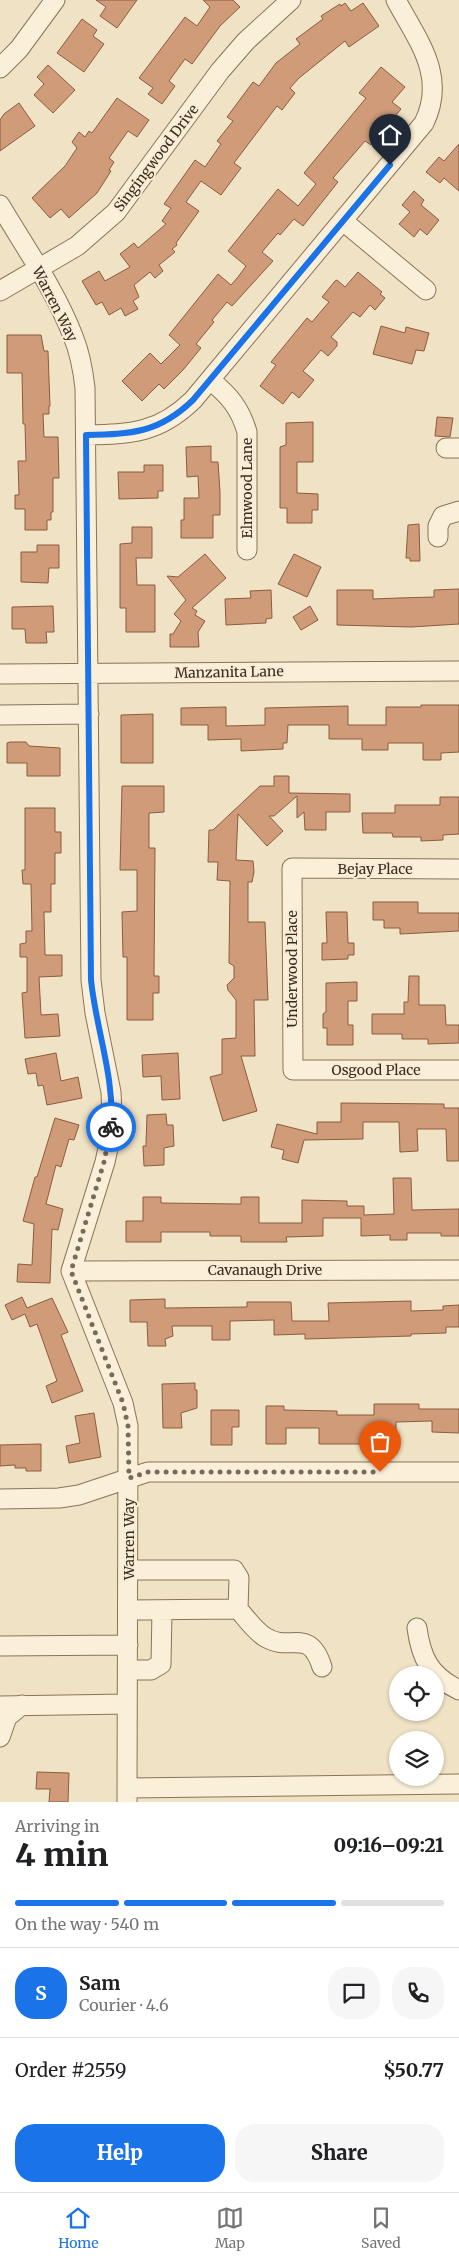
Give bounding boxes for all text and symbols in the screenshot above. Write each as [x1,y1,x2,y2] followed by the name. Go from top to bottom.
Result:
[110,101,202,215] street label: Singingwood Drive
[369,114,411,165] pin
[376,121,404,149] icon: home
[28,263,82,345] street label: Warren Way
[238,438,256,538] street label: Elmwood Lane
[174,662,284,682] street label: Manzanita Lane
[338,860,412,878] street label: Bejay Place
[283,910,301,1028] street label: Underwood Place
[332,1061,421,1079] street label: Osgood Place
[86,1102,136,1152] courier
[97,1113,125,1141] icon: bike
[208,1261,322,1279] street label: Cavanaugh Drive
[359,1421,401,1472] pin
[366,1428,394,1456] icon: bag
[120,1497,138,1581] street label: Warren Way
[389,1666,444,1786] map controls
[389,1666,444,1721] button: locate
[389,1731,444,1786] button: layers
[15,1816,100,1836] text: Arriving in
[334,1833,444,1857] text: 09:16–09:21
[15,1835,108,1875] text: 4 min
[15,1914,159,1934] text: On the way · 540 m
[328,1967,380,2019] button: chat
[392,1967,444,2019] button: phone
[79,1971,120,1995] text: Sam
[35,1981,47,2005] text: S
[79,1995,169,2015] text: Courier · 4.6
[15,2058,127,2082] text: Order #2559
[383,2058,444,2082] text: $50.77
[15,2124,225,2182] button: Help
[235,2124,444,2182] button: Share
[58,2204,99,2252] tab: Home
[215,2204,245,2252] tab: Map
[361,2204,401,2252] tab: Saved

